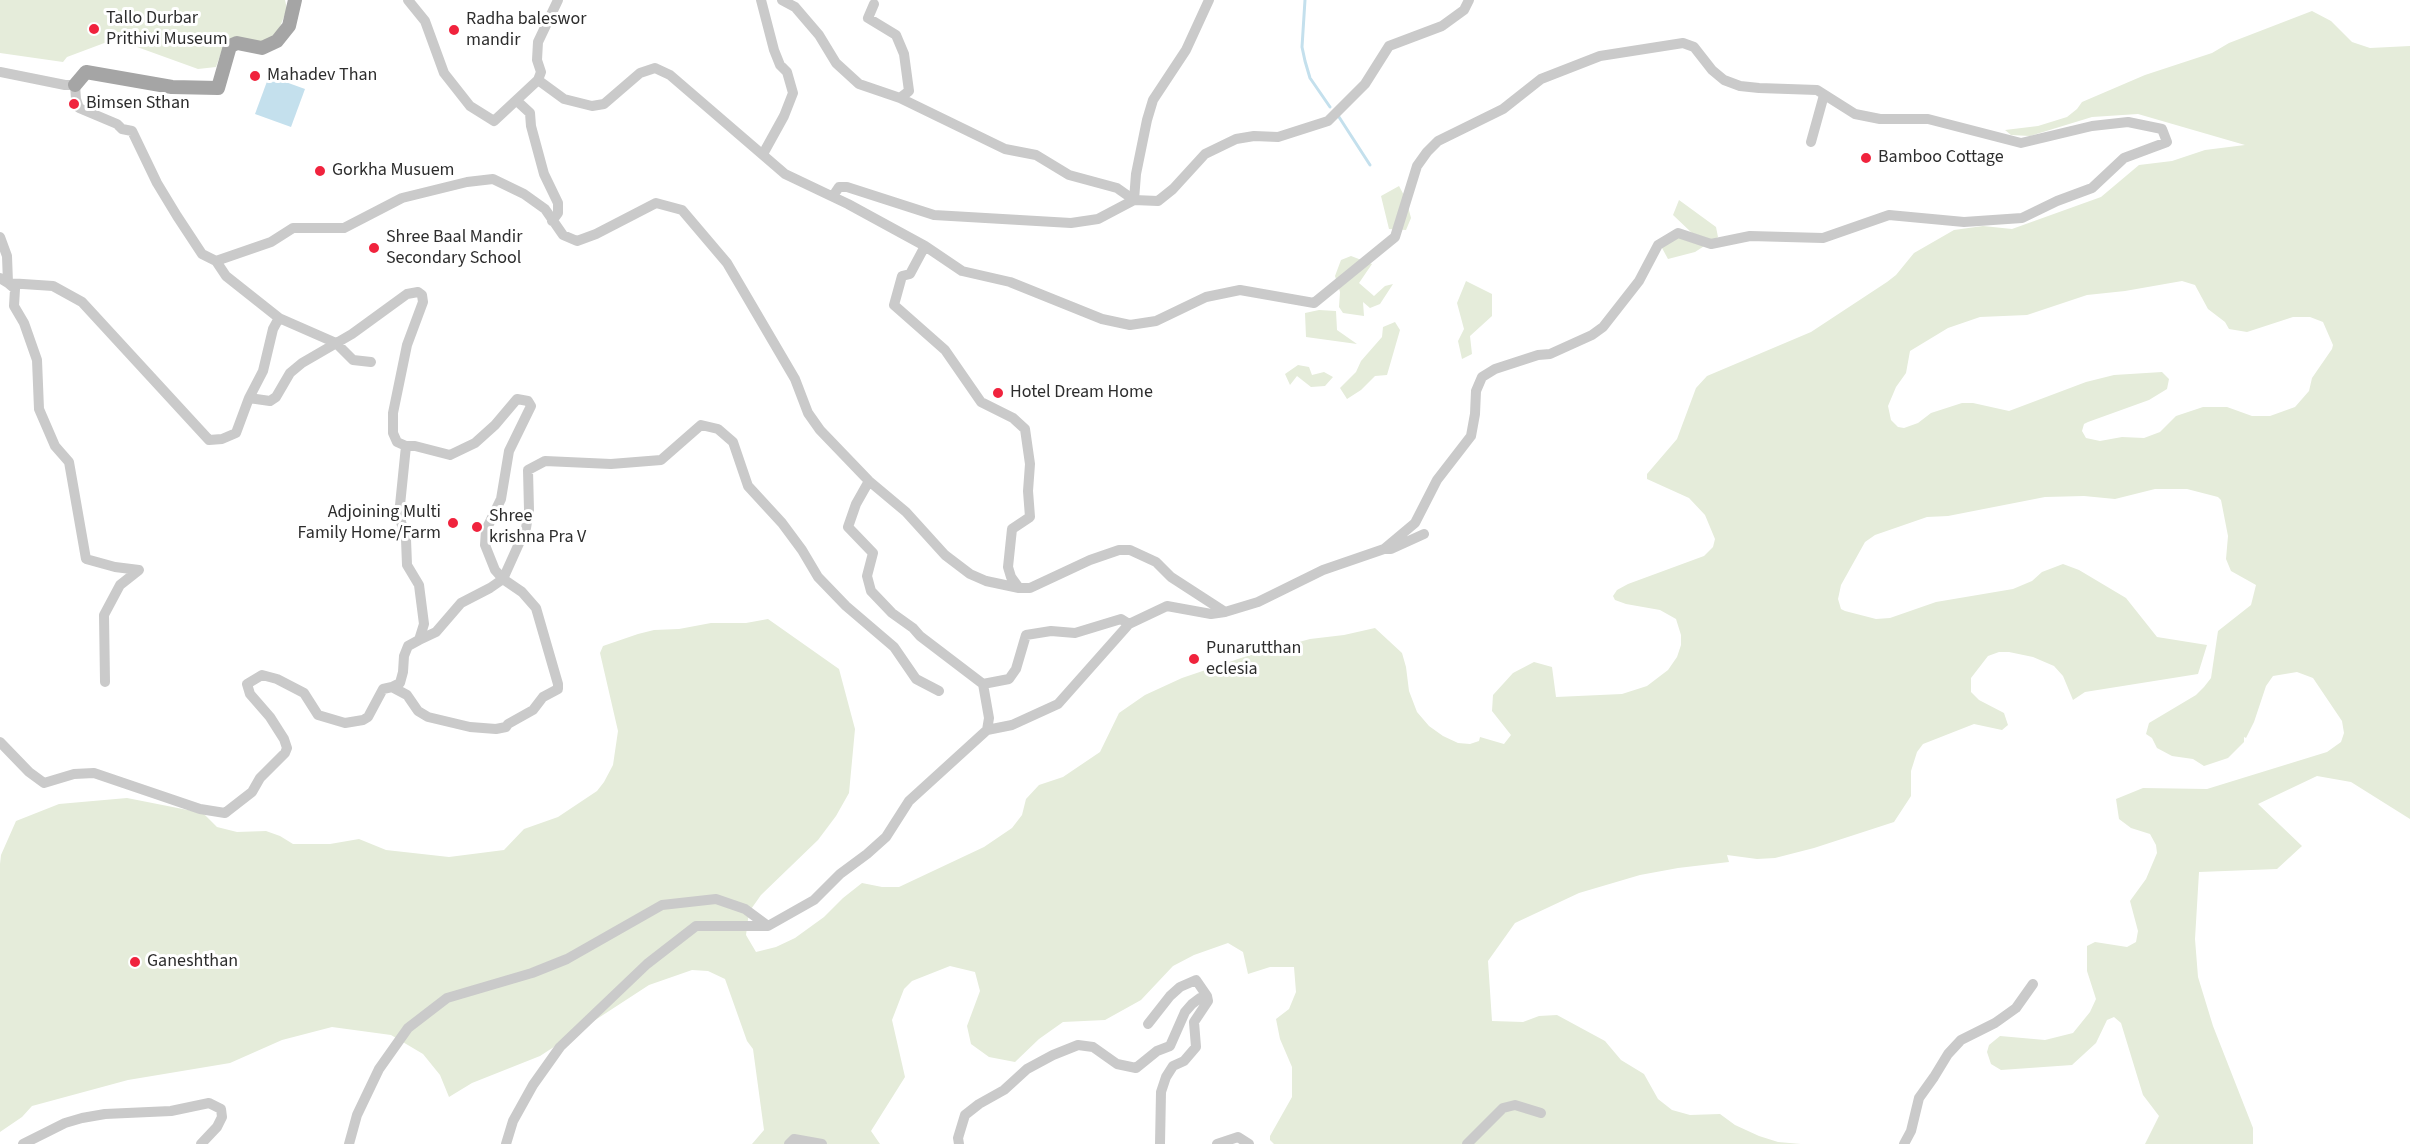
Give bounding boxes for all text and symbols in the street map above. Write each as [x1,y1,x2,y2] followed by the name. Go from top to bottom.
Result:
[106,8,228,50] place label: Tallo Durbar Prithivi Museum
[466,9,586,52] place label: Radha baleswor mandir
[87,22,101,36] marker: Tallo Durbar Prithivi Museum
[447,23,461,37] marker: Radha baleswor mandir
[267,65,377,87] place label: Mahadev Than
[248,69,262,83] marker: Mahadev Than
[86,93,190,115] place label: Bimsen Sthan
[67,97,81,111] marker: Bimsen Sthan
[1878,147,2004,169] place label: Bamboo Cottage
[1859,151,1873,165] marker: Bamboo Cottage
[332,160,455,182] place label: Gorkha Musuem
[313,164,327,178] marker: Gorkha Musuem
[386,227,523,270] place label: Shree Baal Mandir Secondary School
[367,241,381,255] marker: Shree Baal Mandir Secondary School
[1010,382,1153,404] place label: Hotel Dream Home
[991,386,1005,400] marker: Hotel Dream Home
[298,502,441,544] place label: Adjoining Multi Family Home/Farm
[489,506,586,548] place label: Shree krishna Pra V
[446,516,460,530] marker: Adjoining Multi Family Home/Farm
[470,520,484,534] marker: Shree krishna Pra V
[1206,638,1301,680] place label: Punarutthan eclesia
[1187,652,1201,666] marker: Punarutthan eclesia
[147,951,238,973] place label: Ganeshthan
[128,955,142,969] marker: Ganeshthan

